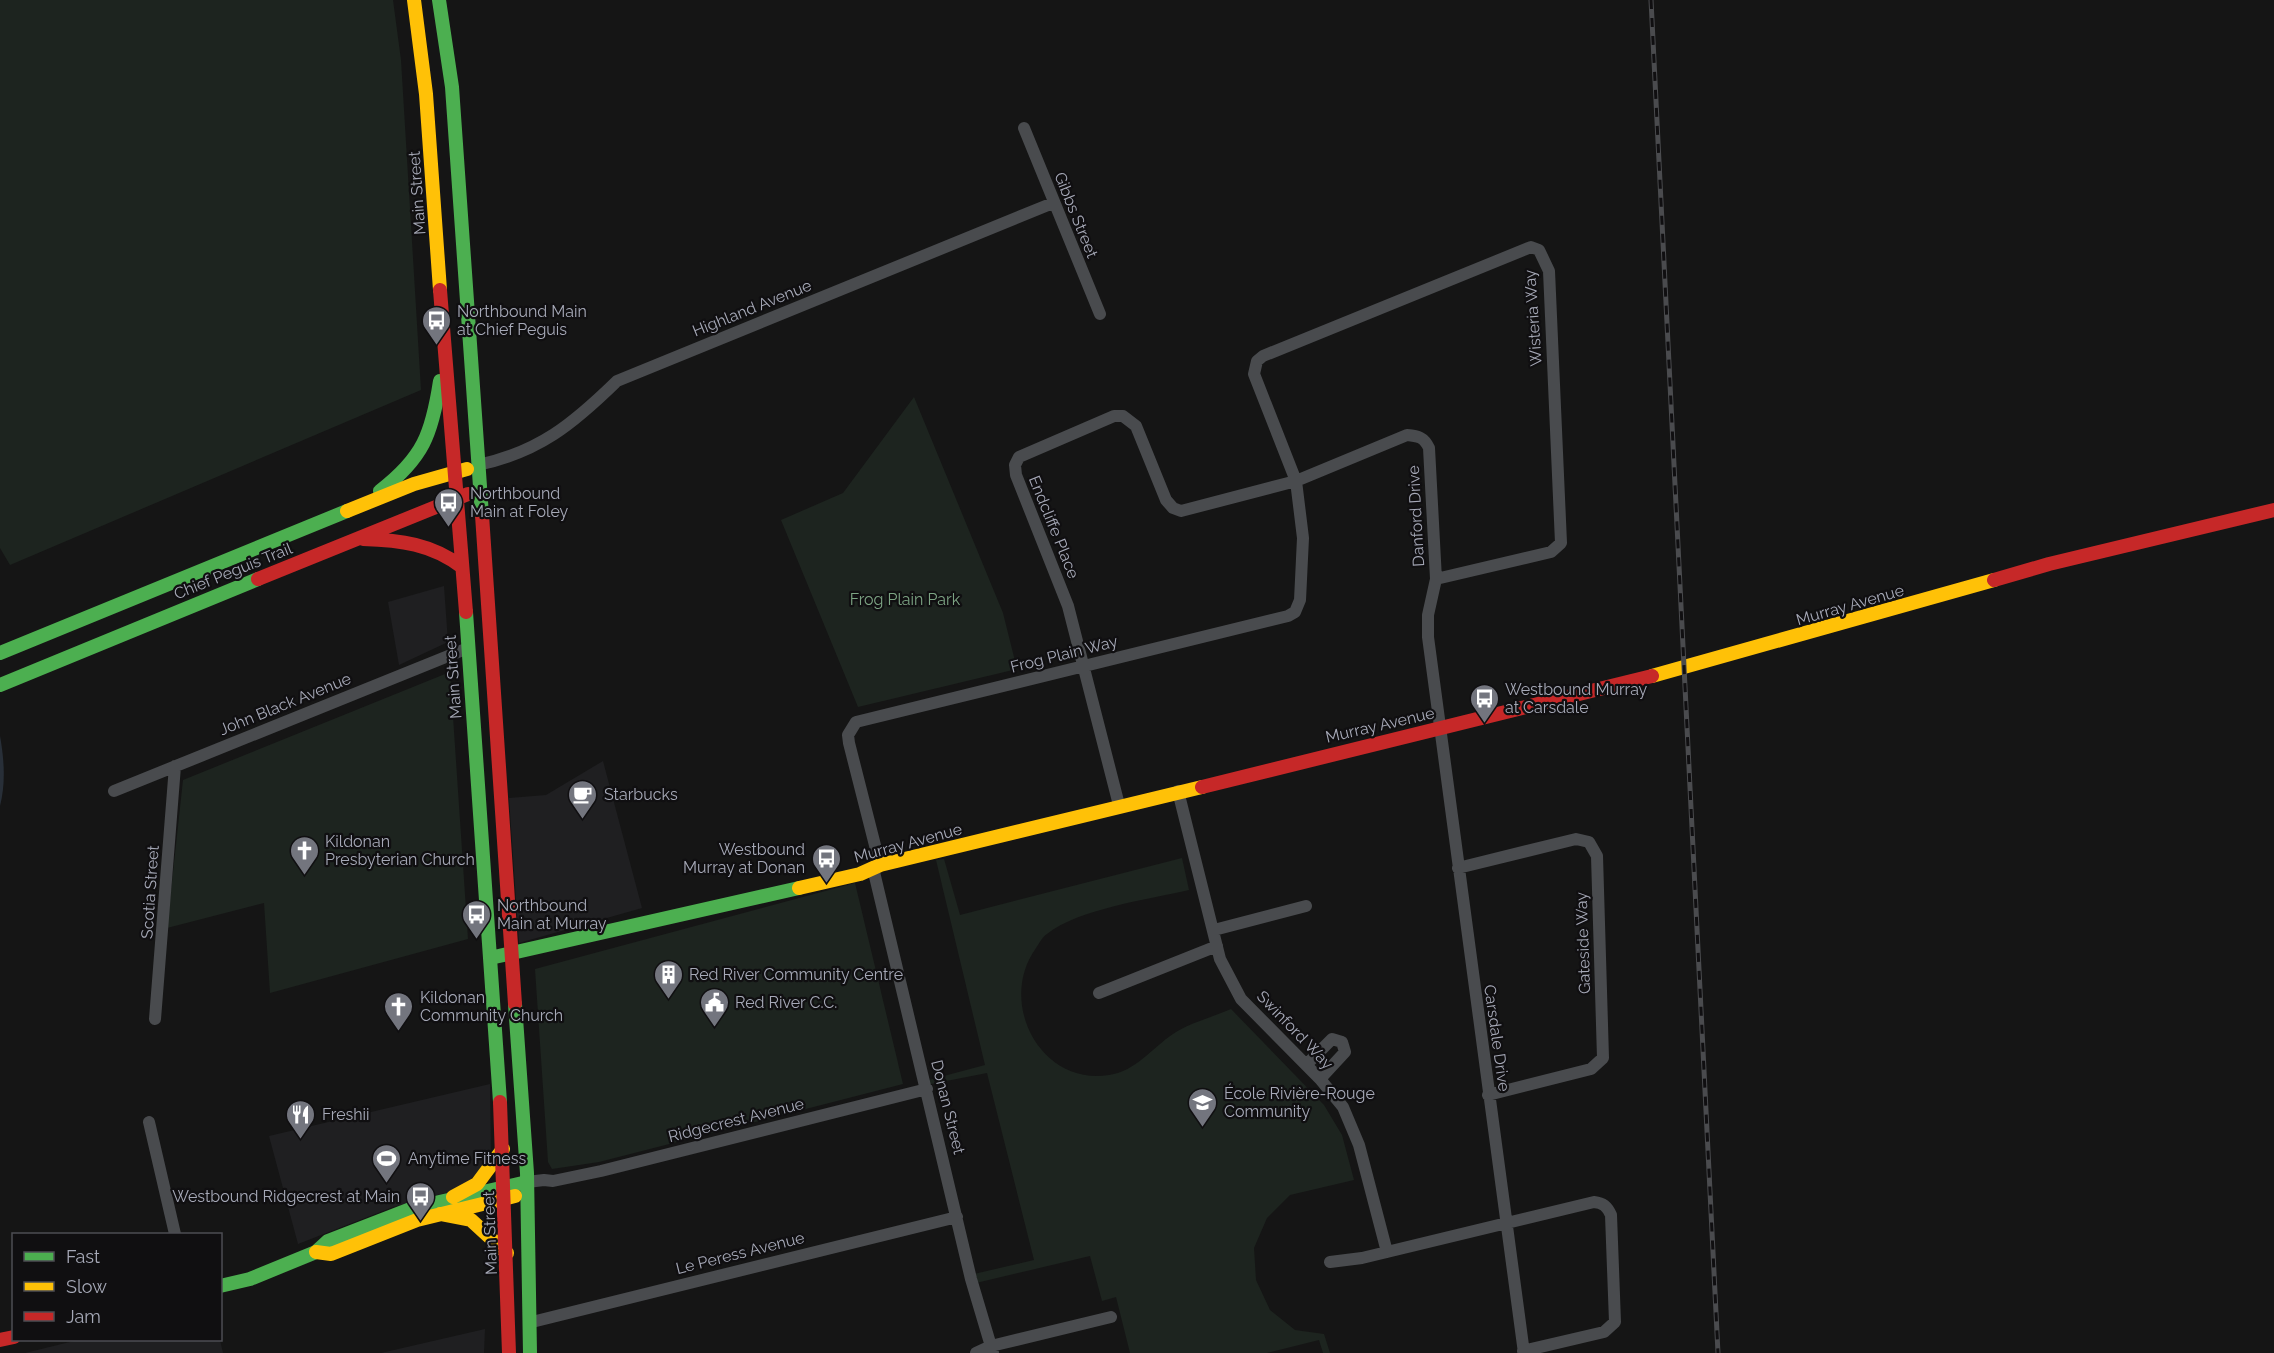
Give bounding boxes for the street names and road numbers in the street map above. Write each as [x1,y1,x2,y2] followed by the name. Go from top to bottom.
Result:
[405,150,429,236] street label: Main Street
[1050,169,1102,261] street label: Gibbs Street
[1520,269,1546,367] street label: Wisteria Way
[690,275,814,341] street label: Highland Avenue
[1404,465,1428,567] street label: Danford Drive
[1025,473,1083,581] street label: Endcliffe Place
[171,538,296,603] street label: Chief Peguis Trail
[1794,581,1906,629] street label: Murray Avenue
[1008,631,1120,677] street label: Frog Plain Way
[441,634,465,720] street label: Main Street
[216,669,354,739] street label: John Black Avenue
[1324,703,1436,747] street label: Murray Avenue
[852,819,964,867] street label: Murray Avenue
[137,844,163,939] street label: Scotia Street
[1572,891,1594,994] street label: Gateside Way
[1480,983,1514,1093] street label: Carsdale Drive
[1253,987,1337,1073] street label: Swinford Way
[927,1058,969,1157] street label: Donan Street
[666,1094,806,1146] street label: Ridgecrest Avenue
[479,1190,501,1275] street label: Main Street
[674,1228,806,1278] street label: Le Peress Avenue

